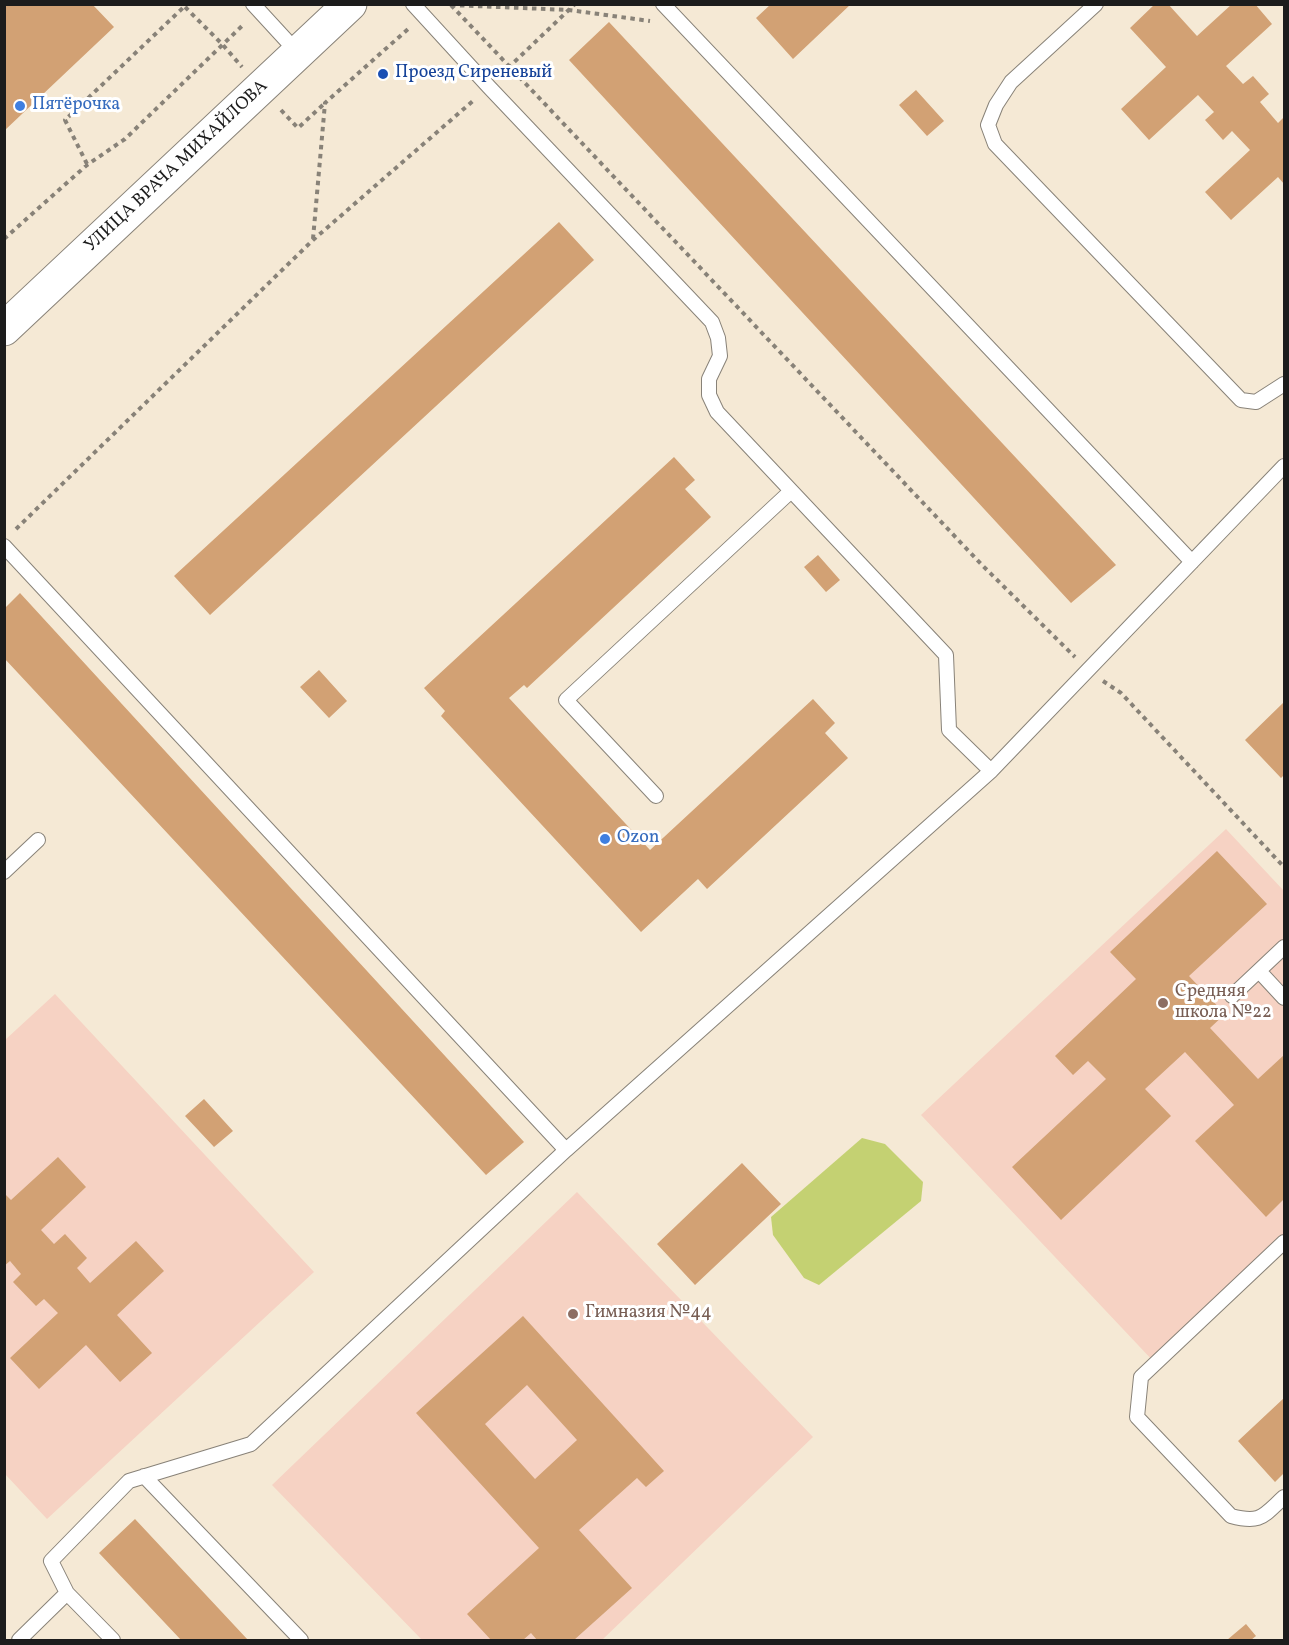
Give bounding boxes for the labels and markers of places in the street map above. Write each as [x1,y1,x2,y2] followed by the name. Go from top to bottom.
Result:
[395,63,552,85] place label: Проезд Сиреневый
[376,67,390,81] marker: Проезд Сиреневый
[32,95,120,117] place label: Пятёрочка
[13,99,27,113] marker: Пятёрочка
[617,828,659,850] place label: Ozon
[598,832,612,846] marker: Ozon
[1175,982,1272,1024] place label: Средняя школа №22
[1156,996,1170,1010] marker: Средняя школа №22
[585,1303,712,1325] place label: Гимназия №44
[566,1307,580,1321] marker: Гимназия №44

